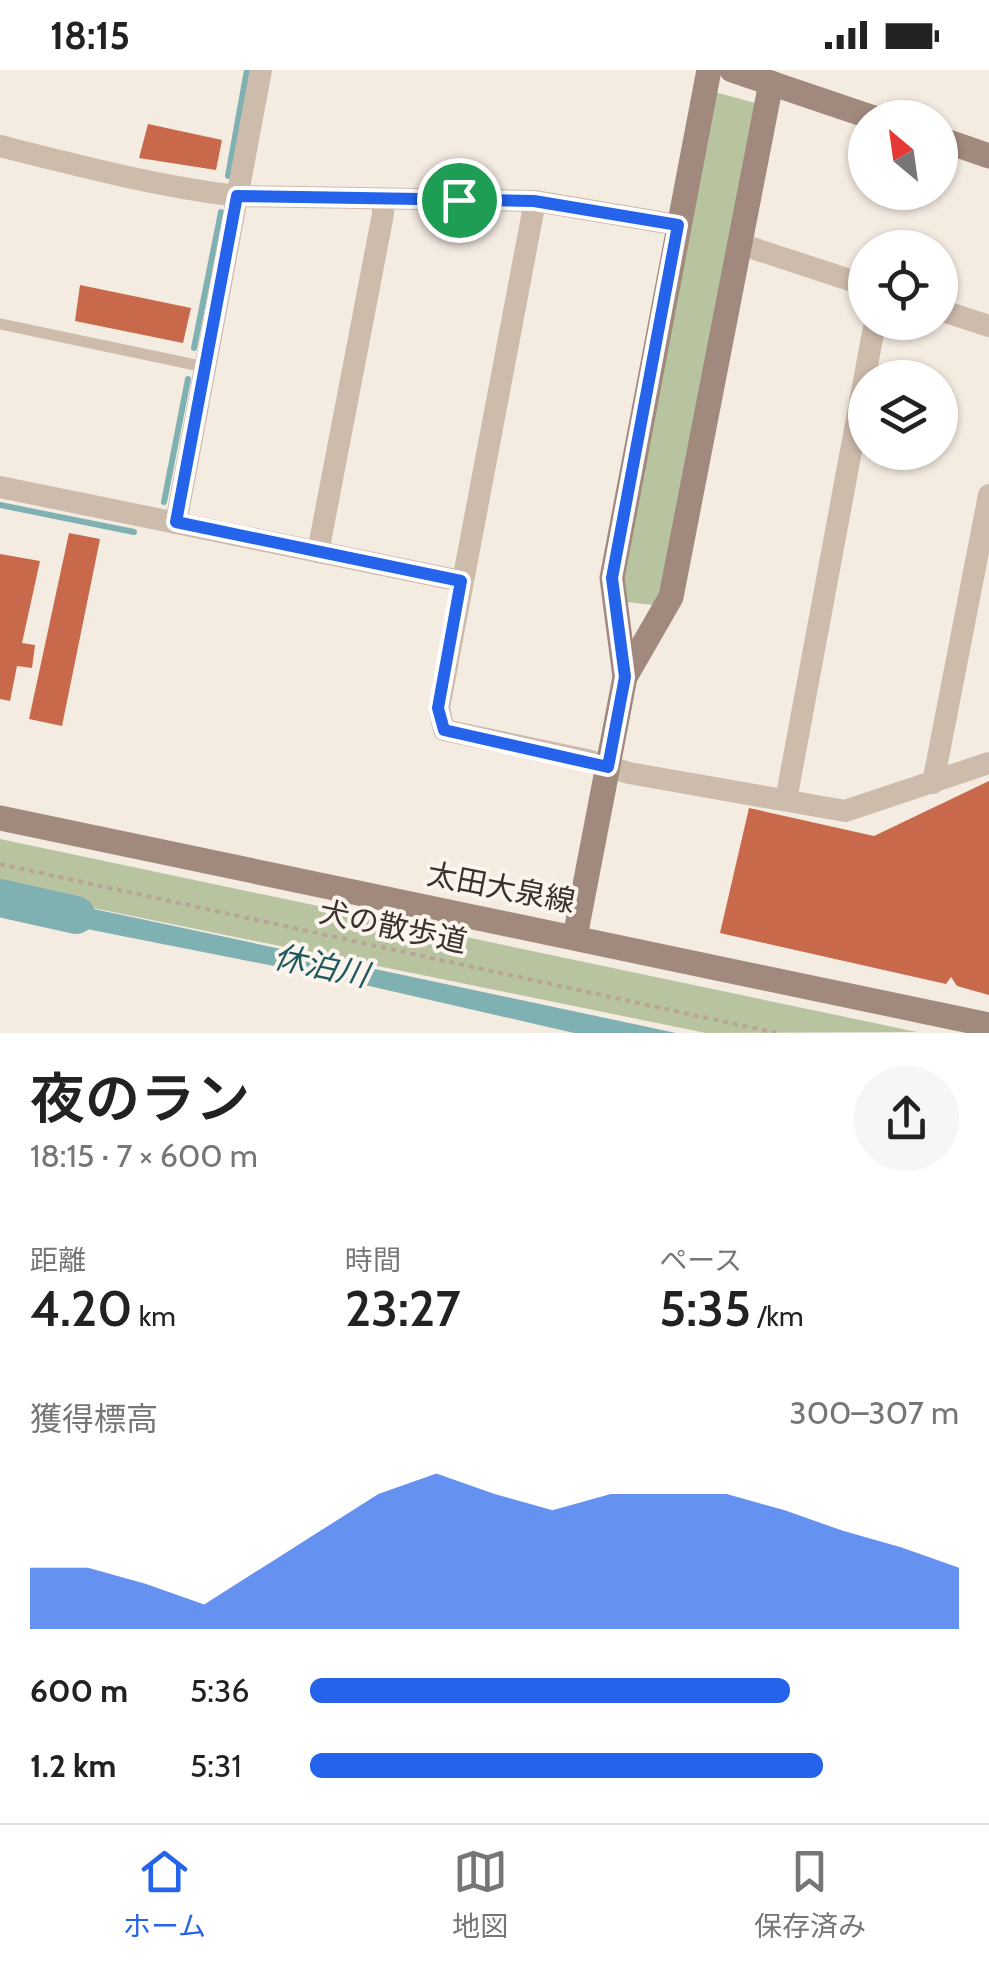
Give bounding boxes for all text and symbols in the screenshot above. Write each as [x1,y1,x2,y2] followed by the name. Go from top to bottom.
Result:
[50,12,130,59] text: 18:15
[848,100,958,210] north arrow
[848,100,958,470] map controls
[417,158,502,243] pin
[432,173,487,228] icon: arrive
[848,230,958,340] button: locate
[848,360,958,470] button: layers
[424,855,578,920] street label: 太田大泉線
[316,893,470,960] street label: 犬の散歩道
[270,936,375,995] water label: 休泊川
[30,1065,250,1132] text: 夜のラン
[854,1066,959,1171] button: share
[30,1136,258,1175] text: 18:15 · 7 × 600 m
[30,1243,86,1277] text: 距離
[345,1243,401,1277] text: 時間
[659,1243,742,1277] text: ペース
[30,1278,132,1339] text: 4.20
[345,1278,461,1339] text: 23:27
[659,1278,751,1339] text: 5:35
[132,1299,176,1333] text: km
[751,1299,803,1333] text: /km
[789,1393,959,1432] text: 300–307 m
[30,1399,158,1438] text: 獲得標高
[30,1671,128,1710] text: 600 m
[190,1671,249,1710] text: 5:36
[30,1746,116,1785] text: 1.2 km
[190,1746,242,1785] text: 5:31
[123,1844,206,1944] tab: ホーム
[452,1844,508,1944] tab: 地図
[754,1844,866,1944] tab: 保存済み

